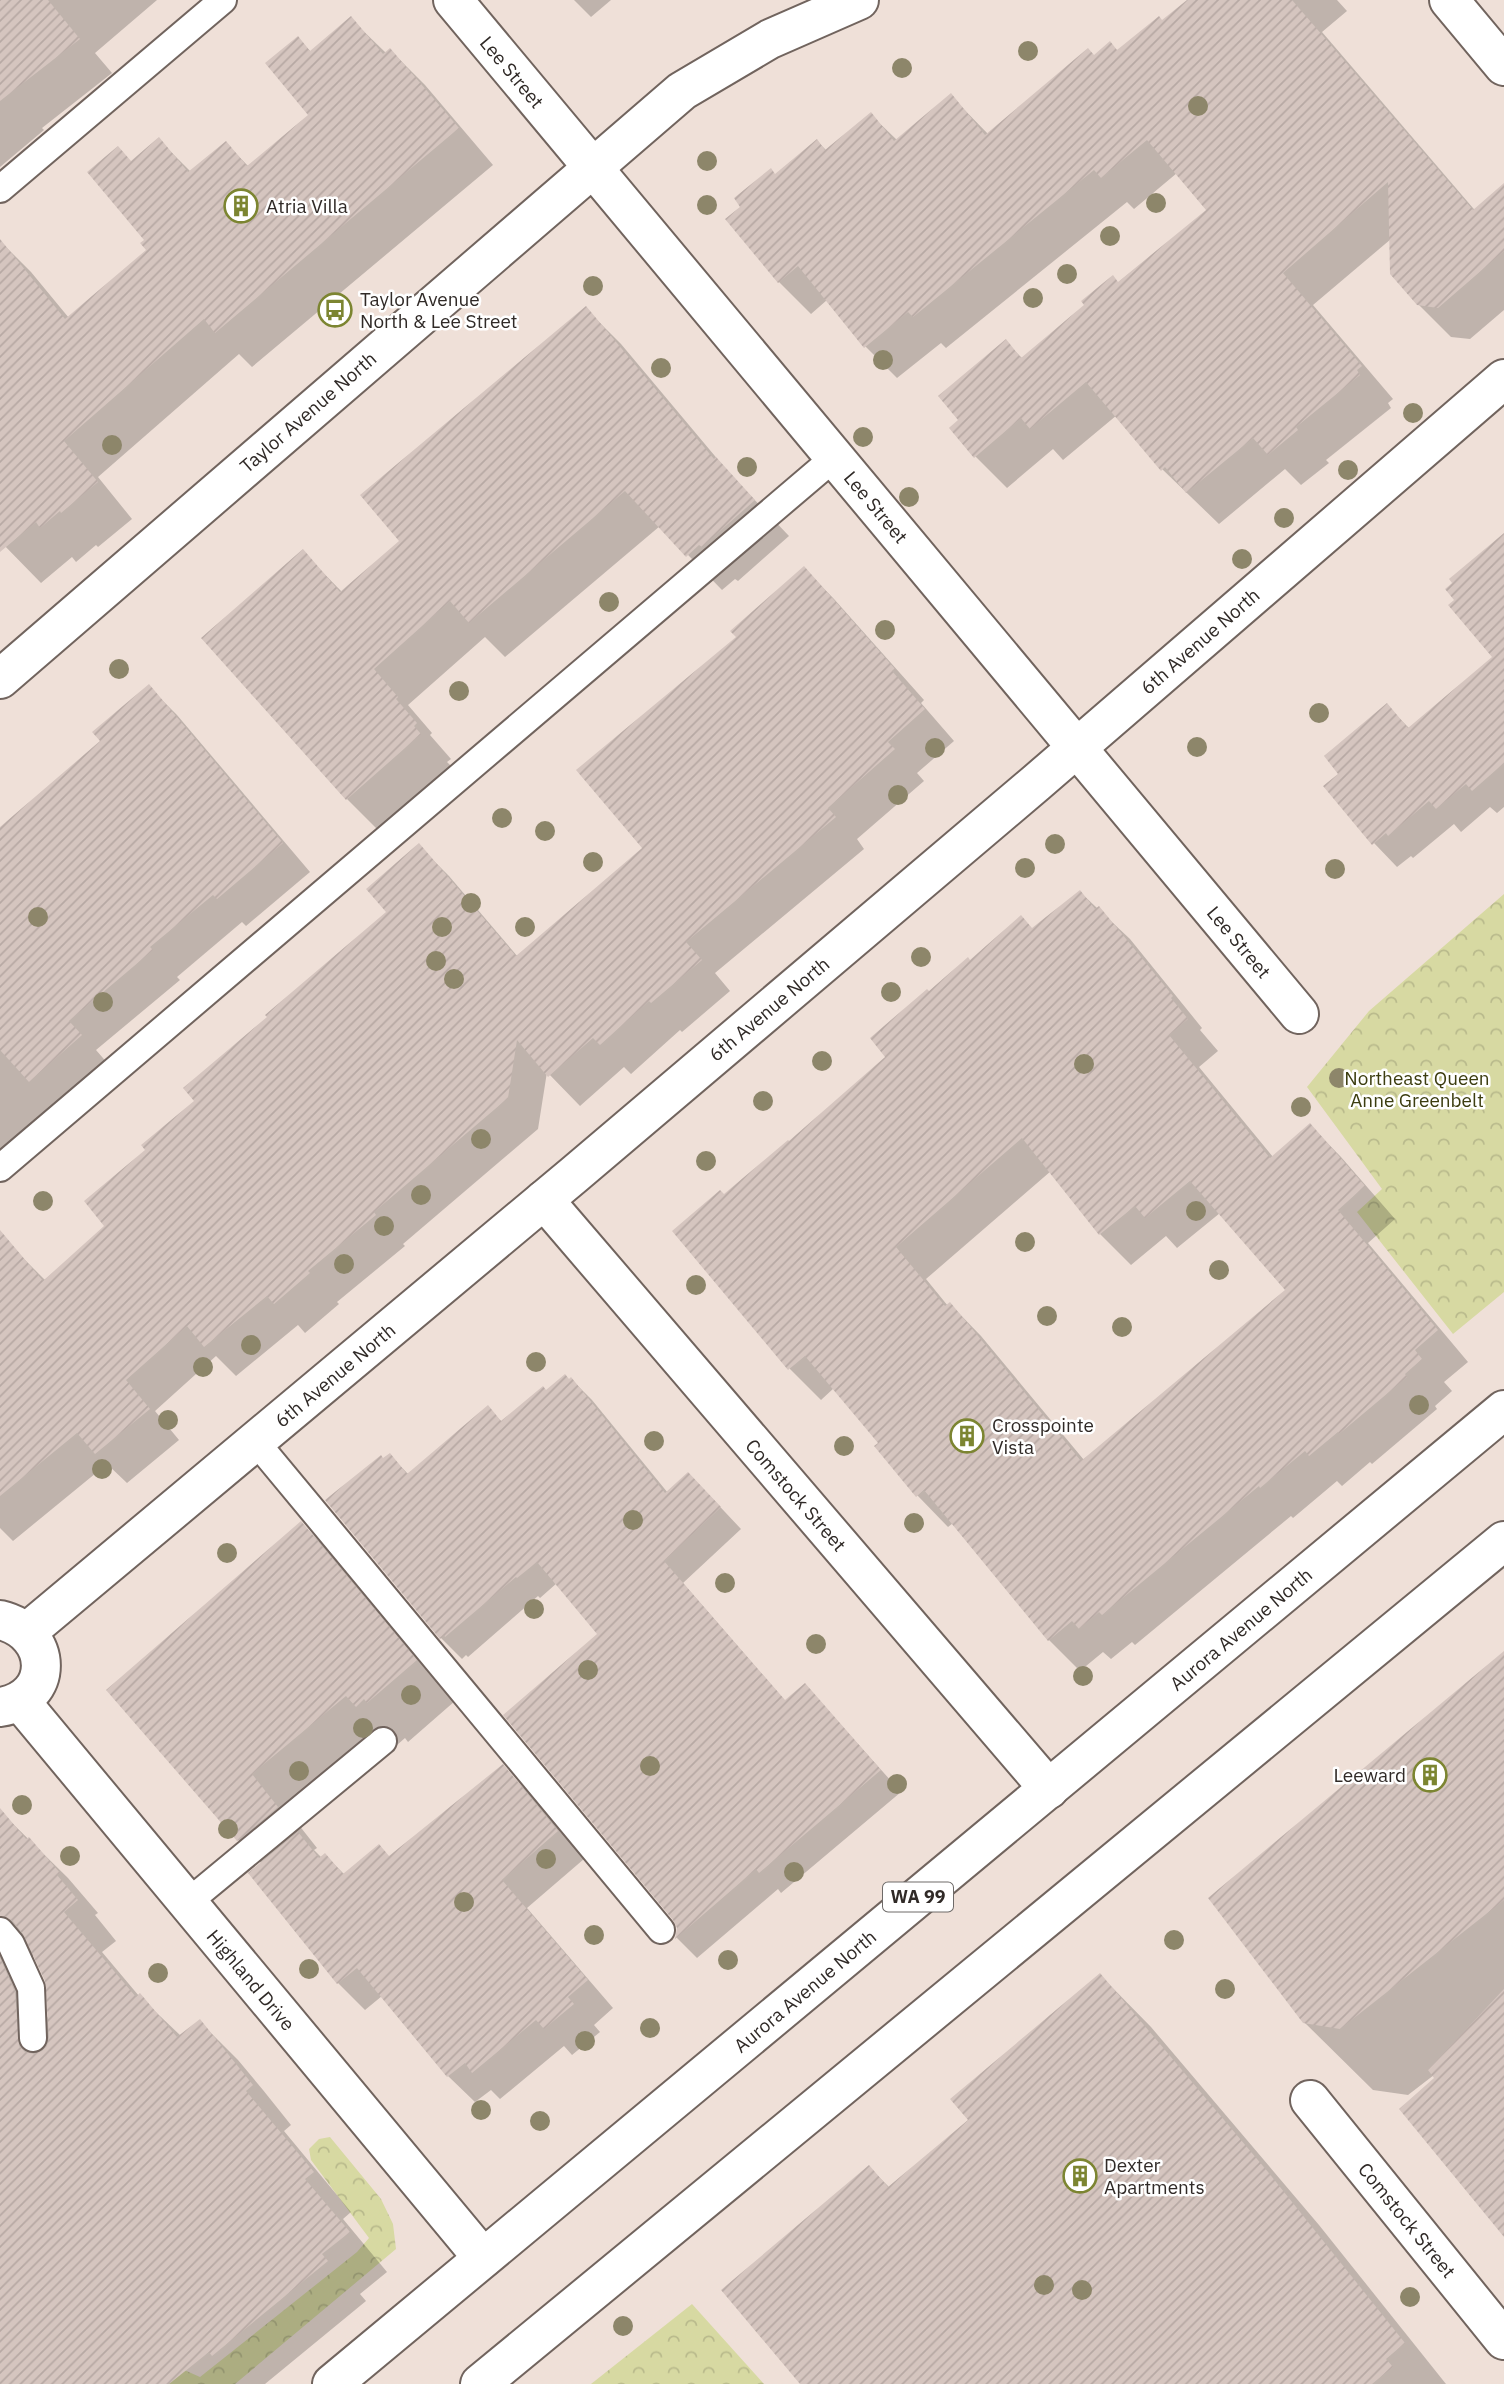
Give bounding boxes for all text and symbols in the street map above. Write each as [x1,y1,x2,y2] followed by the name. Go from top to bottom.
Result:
[475,31,549,113] street label: Lee Street
[222,187,260,225] building icon: Atria Villa
[266,194,348,218] place label: Atria Villa
[360,287,518,333] place label: Taylor Avenue North & Lee Street
[316,291,354,329] bus stop icon: Taylor Avenue North & Lee Street
[235,346,381,478] street label: Taylor Avenue North
[839,466,913,548] street label: Lee Street
[1136,583,1264,699] street label: 6th Avenue North
[1202,901,1276,983] street label: Lee Street
[704,952,834,1066] street label: 6th Avenue North
[1344,1066,1490,1112] park label: Northeast Queen Anne Greenbelt
[270,1318,400,1432] street label: 6th Avenue North
[992,1413,1094,1459] place label: Crosspointe Vista
[948,1417,986,1455] building icon: Crosspointe Vista
[741,1434,851,1556] street label: Comstock Street
[1165,1562,1317,1696] street label: Aurora Avenue North
[1411,1756,1449,1794] building icon: Leeward
[1333,1763,1406,1787] place label: Leeward
[883,1882,953,1912] road number: WA 99
[729,1924,881,2058] street label: Aurora Avenue North
[202,1925,300,2035] street label: Highland Drive
[1104,2153,1205,2199] place label: Dexter Apartments
[1061,2157,1099,2195] building icon: Dexter Apartments
[1353,2157,1461,2283] street label: Comstock Street

